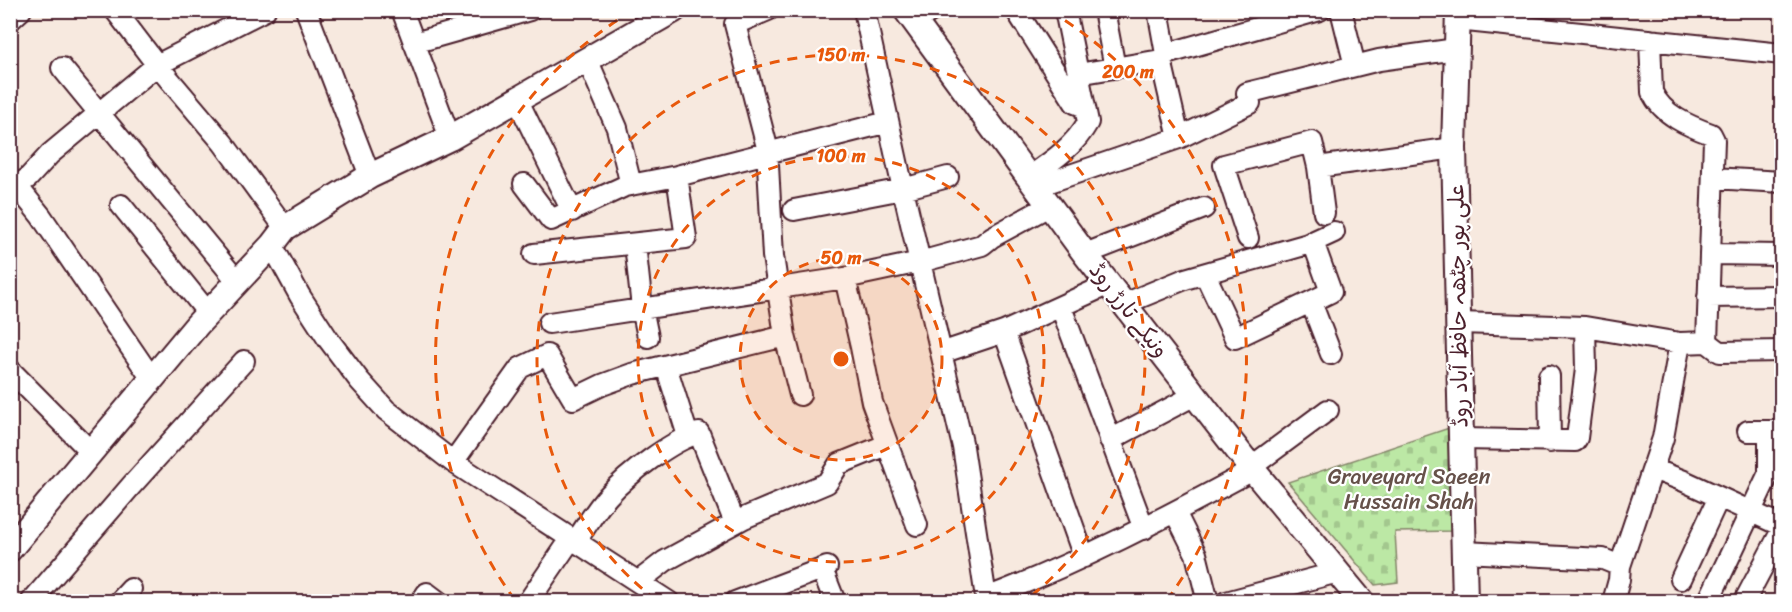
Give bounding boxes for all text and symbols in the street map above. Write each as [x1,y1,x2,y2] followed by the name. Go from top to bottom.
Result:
[817,39,865,71] text: 150 m
[1101,56,1154,88] text: 200 m
[817,140,866,172] text: 100 m
[1436,184,1480,428] street label: علی پور چٹھہ حافظ آباد روڈ
[821,242,862,274] text: 50 m
[1079,253,1179,367] street label: ونیکے تارڑ روڈ
[831,349,851,369] centre of rings
[1328,457,1490,521] park label: Graveyard Saeen Hussain Shah

